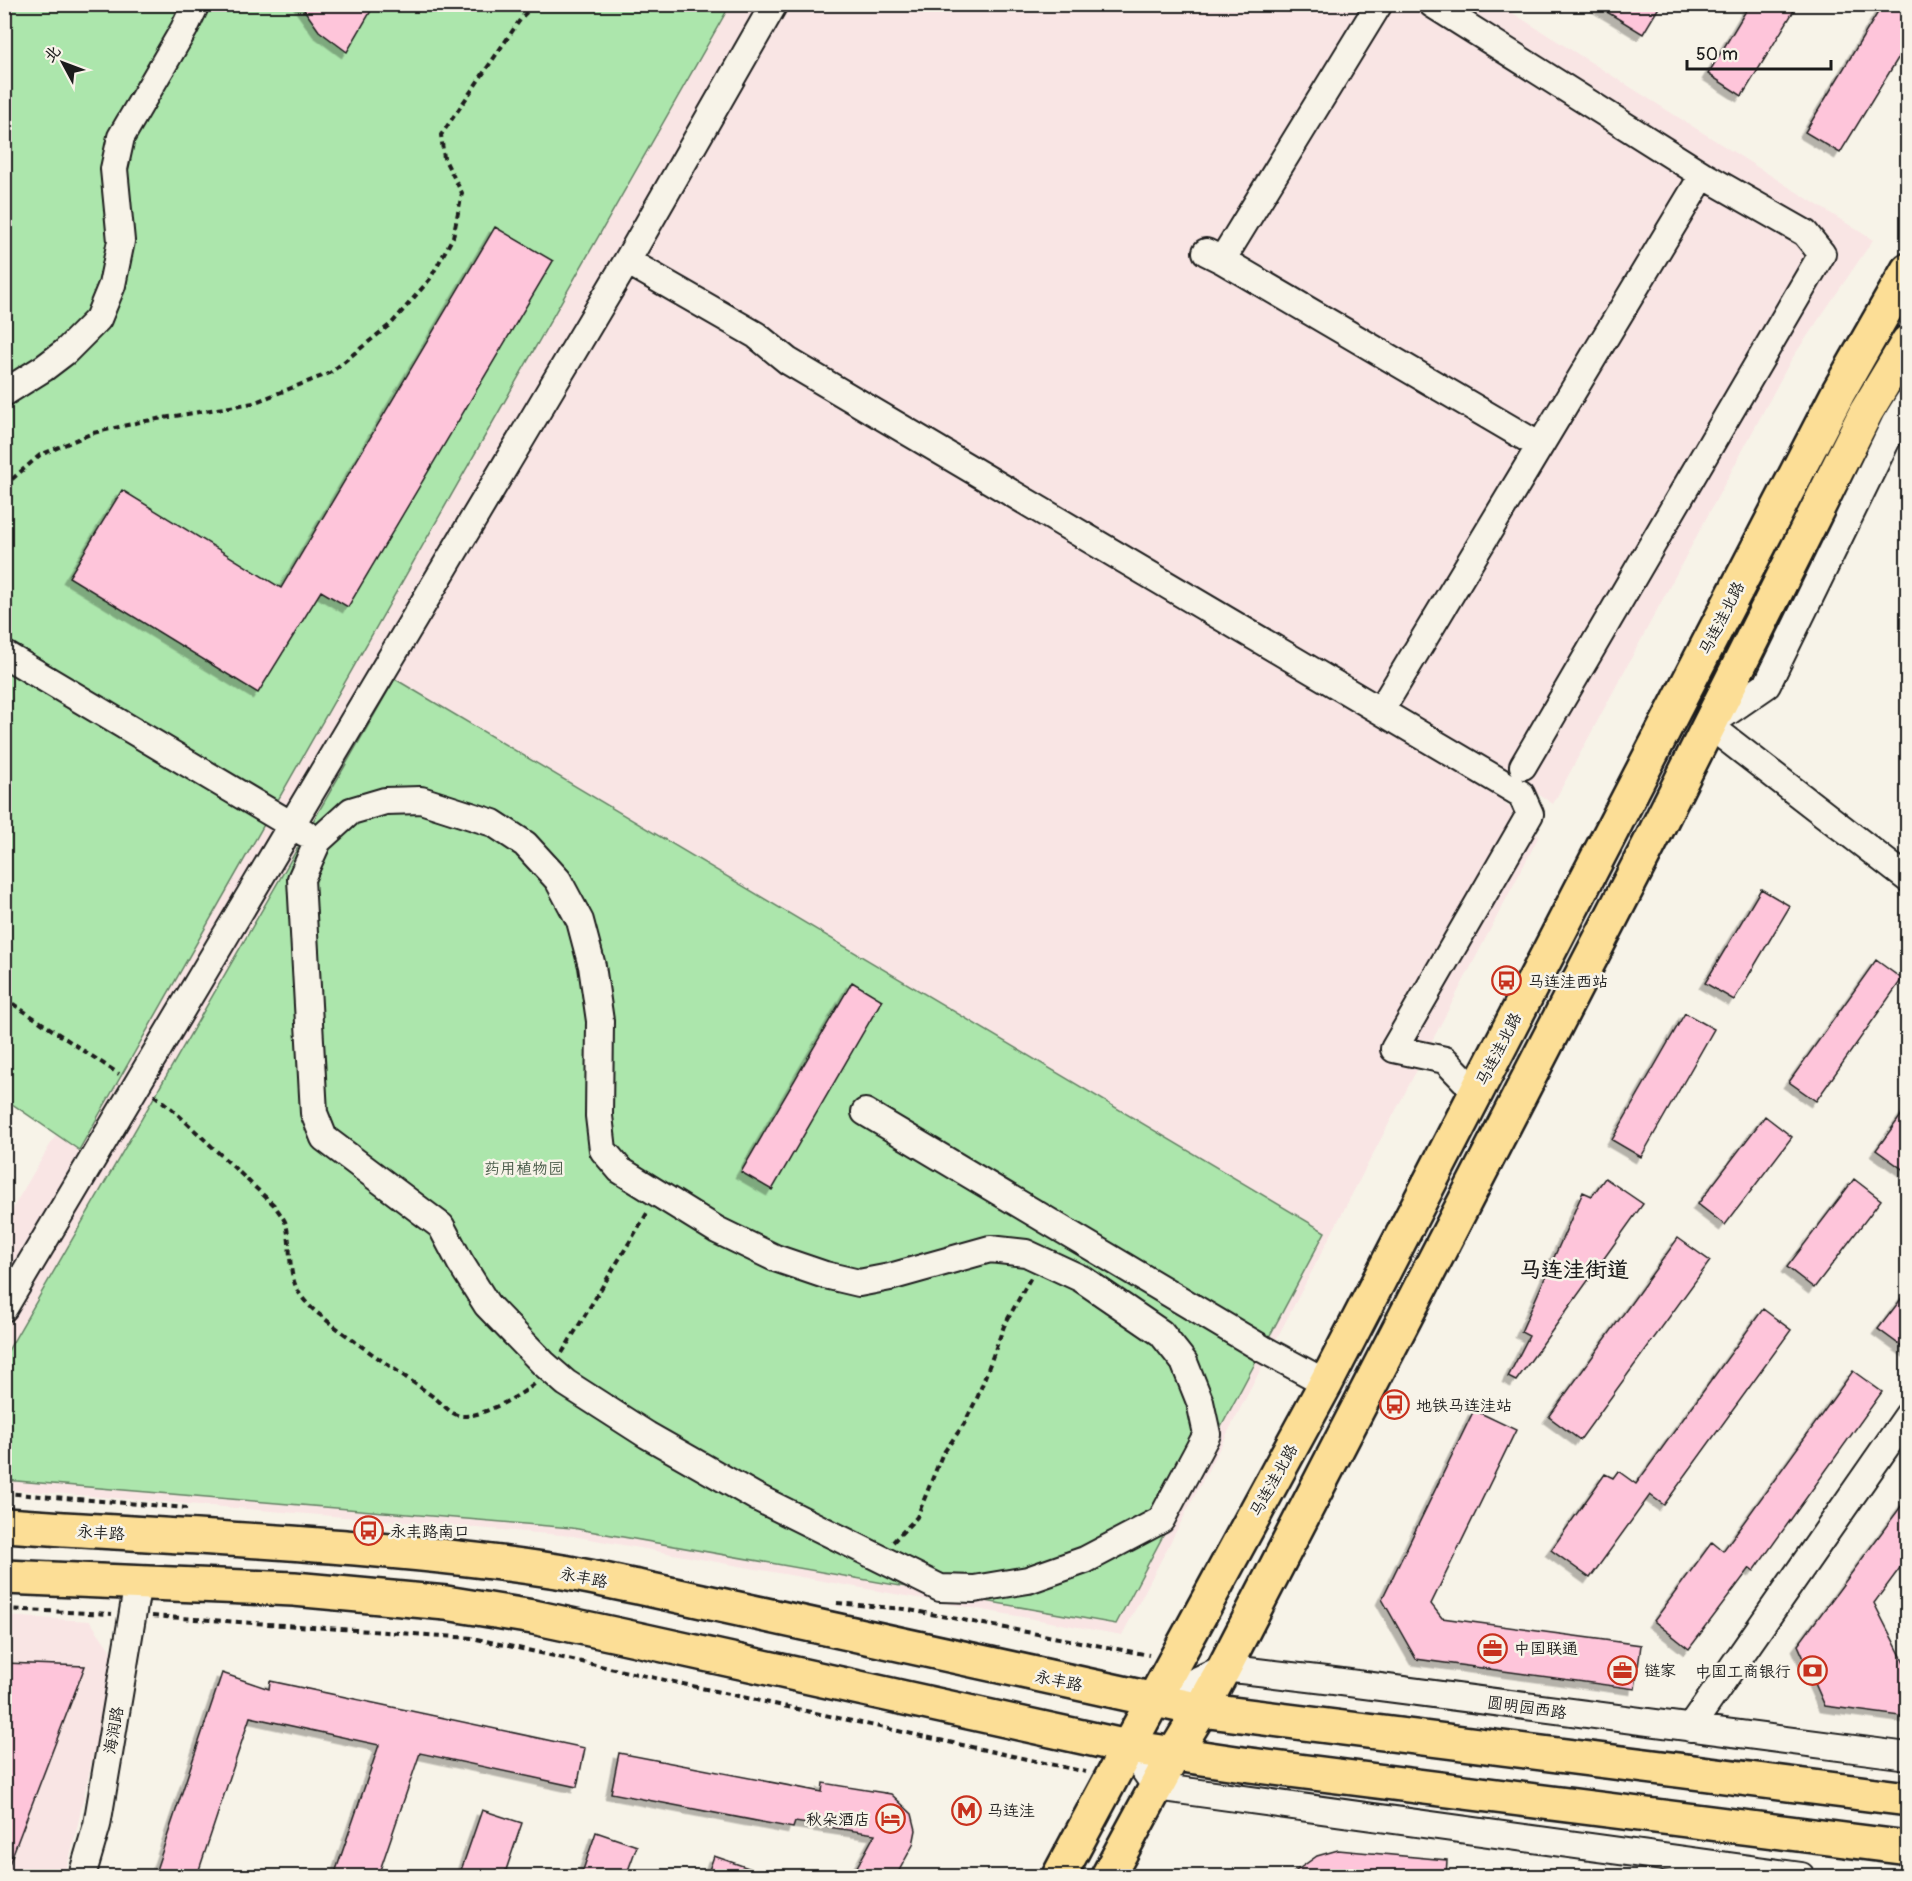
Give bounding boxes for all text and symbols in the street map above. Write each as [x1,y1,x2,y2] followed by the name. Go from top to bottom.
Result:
[33,33,93,93] north arrow
[1687,33,1831,71] scale bar
[40,41,65,66] text: 北
[1696,43,1738,66] text: 50 m
[1695,578,1749,659] street label: 马连洼北路
[1491,965,1523,997] bus stop icon: 马连洼西站
[1528,972,1608,992] place label: 马连洼西站
[1472,1009,1526,1090] street label: 马连洼北路
[484,1159,564,1179] park label: 药用植物园
[1519,1256,1629,1284] district label: 马连洼街道
[1379,1389,1411,1421] bus stop icon: 地铁马连洼站
[1416,1396,1512,1416] place label: 地铁马连洼站
[1246,1441,1302,1520] street label: 马连洼北路
[353,1515,385,1547] bus stop icon: 永丰路南口
[76,1521,126,1545] street label: 永丰路
[390,1522,470,1542] place label: 永丰路南口
[558,1564,609,1592] street label: 永丰路
[1477,1632,1509,1664] office icon: 中国联通
[1514,1639,1578,1659] place label: 中国联通
[1607,1654,1639,1686] office icon: 链家
[1796,1655,1828,1687] bank icon: 中国工商银行
[1644,1661,1676,1681] place label: 链家
[1695,1662,1791,1682] place label: 中国工商银行
[1033,1666,1084,1696] street label: 永丰路
[1486,1693,1568,1723] street label: 圆明园西路
[100,1705,128,1756] street label: 海润路
[950,1794,982,1826] metro station icon: 马连洼
[987,1801,1035,1821] place label: 马连洼
[875,1803,907,1835] hotel icon: 秋朵酒店
[806,1810,870,1830] place label: 秋朵酒店

